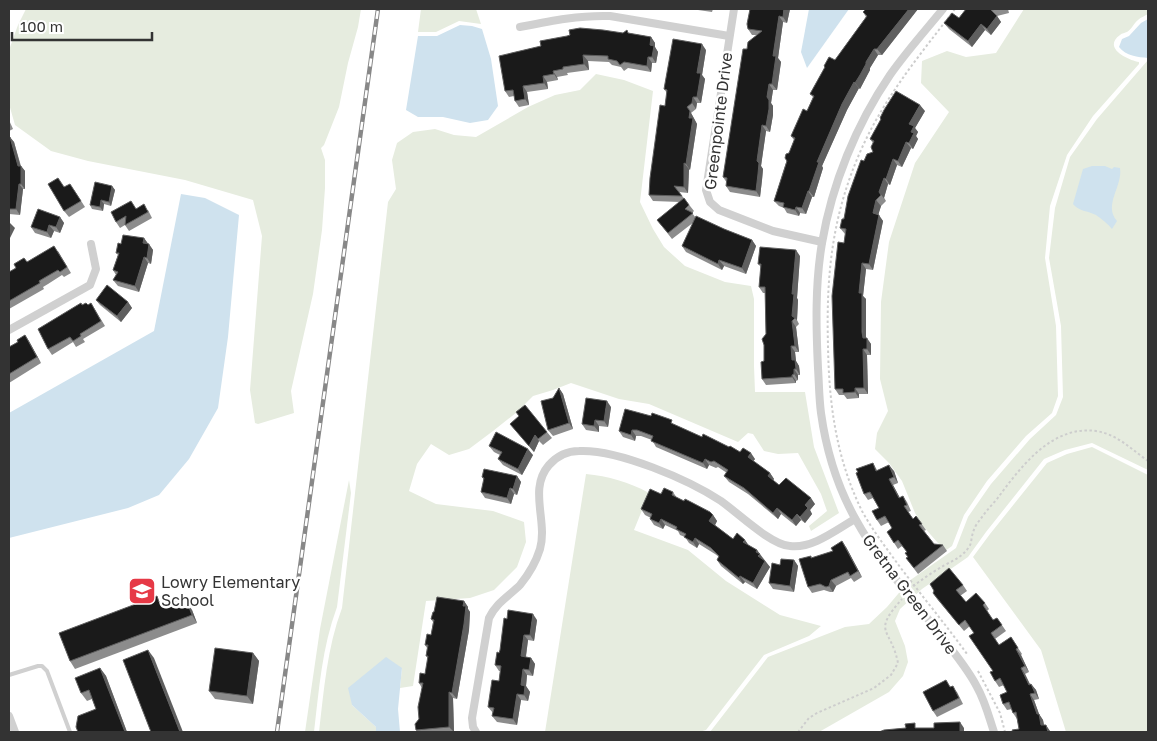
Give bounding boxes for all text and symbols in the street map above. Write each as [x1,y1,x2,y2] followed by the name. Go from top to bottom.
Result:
[12,10,152,42] scale bar
[20,17,63,35] text: 100 m
[700,51,736,191] street label: Greenpointe Drive
[858,530,962,658] street label: Gretna Green Drive
[161,572,300,610] place label: Lowry Elementary School
[127,576,157,606] school or university icon: Lowry Elementary School

